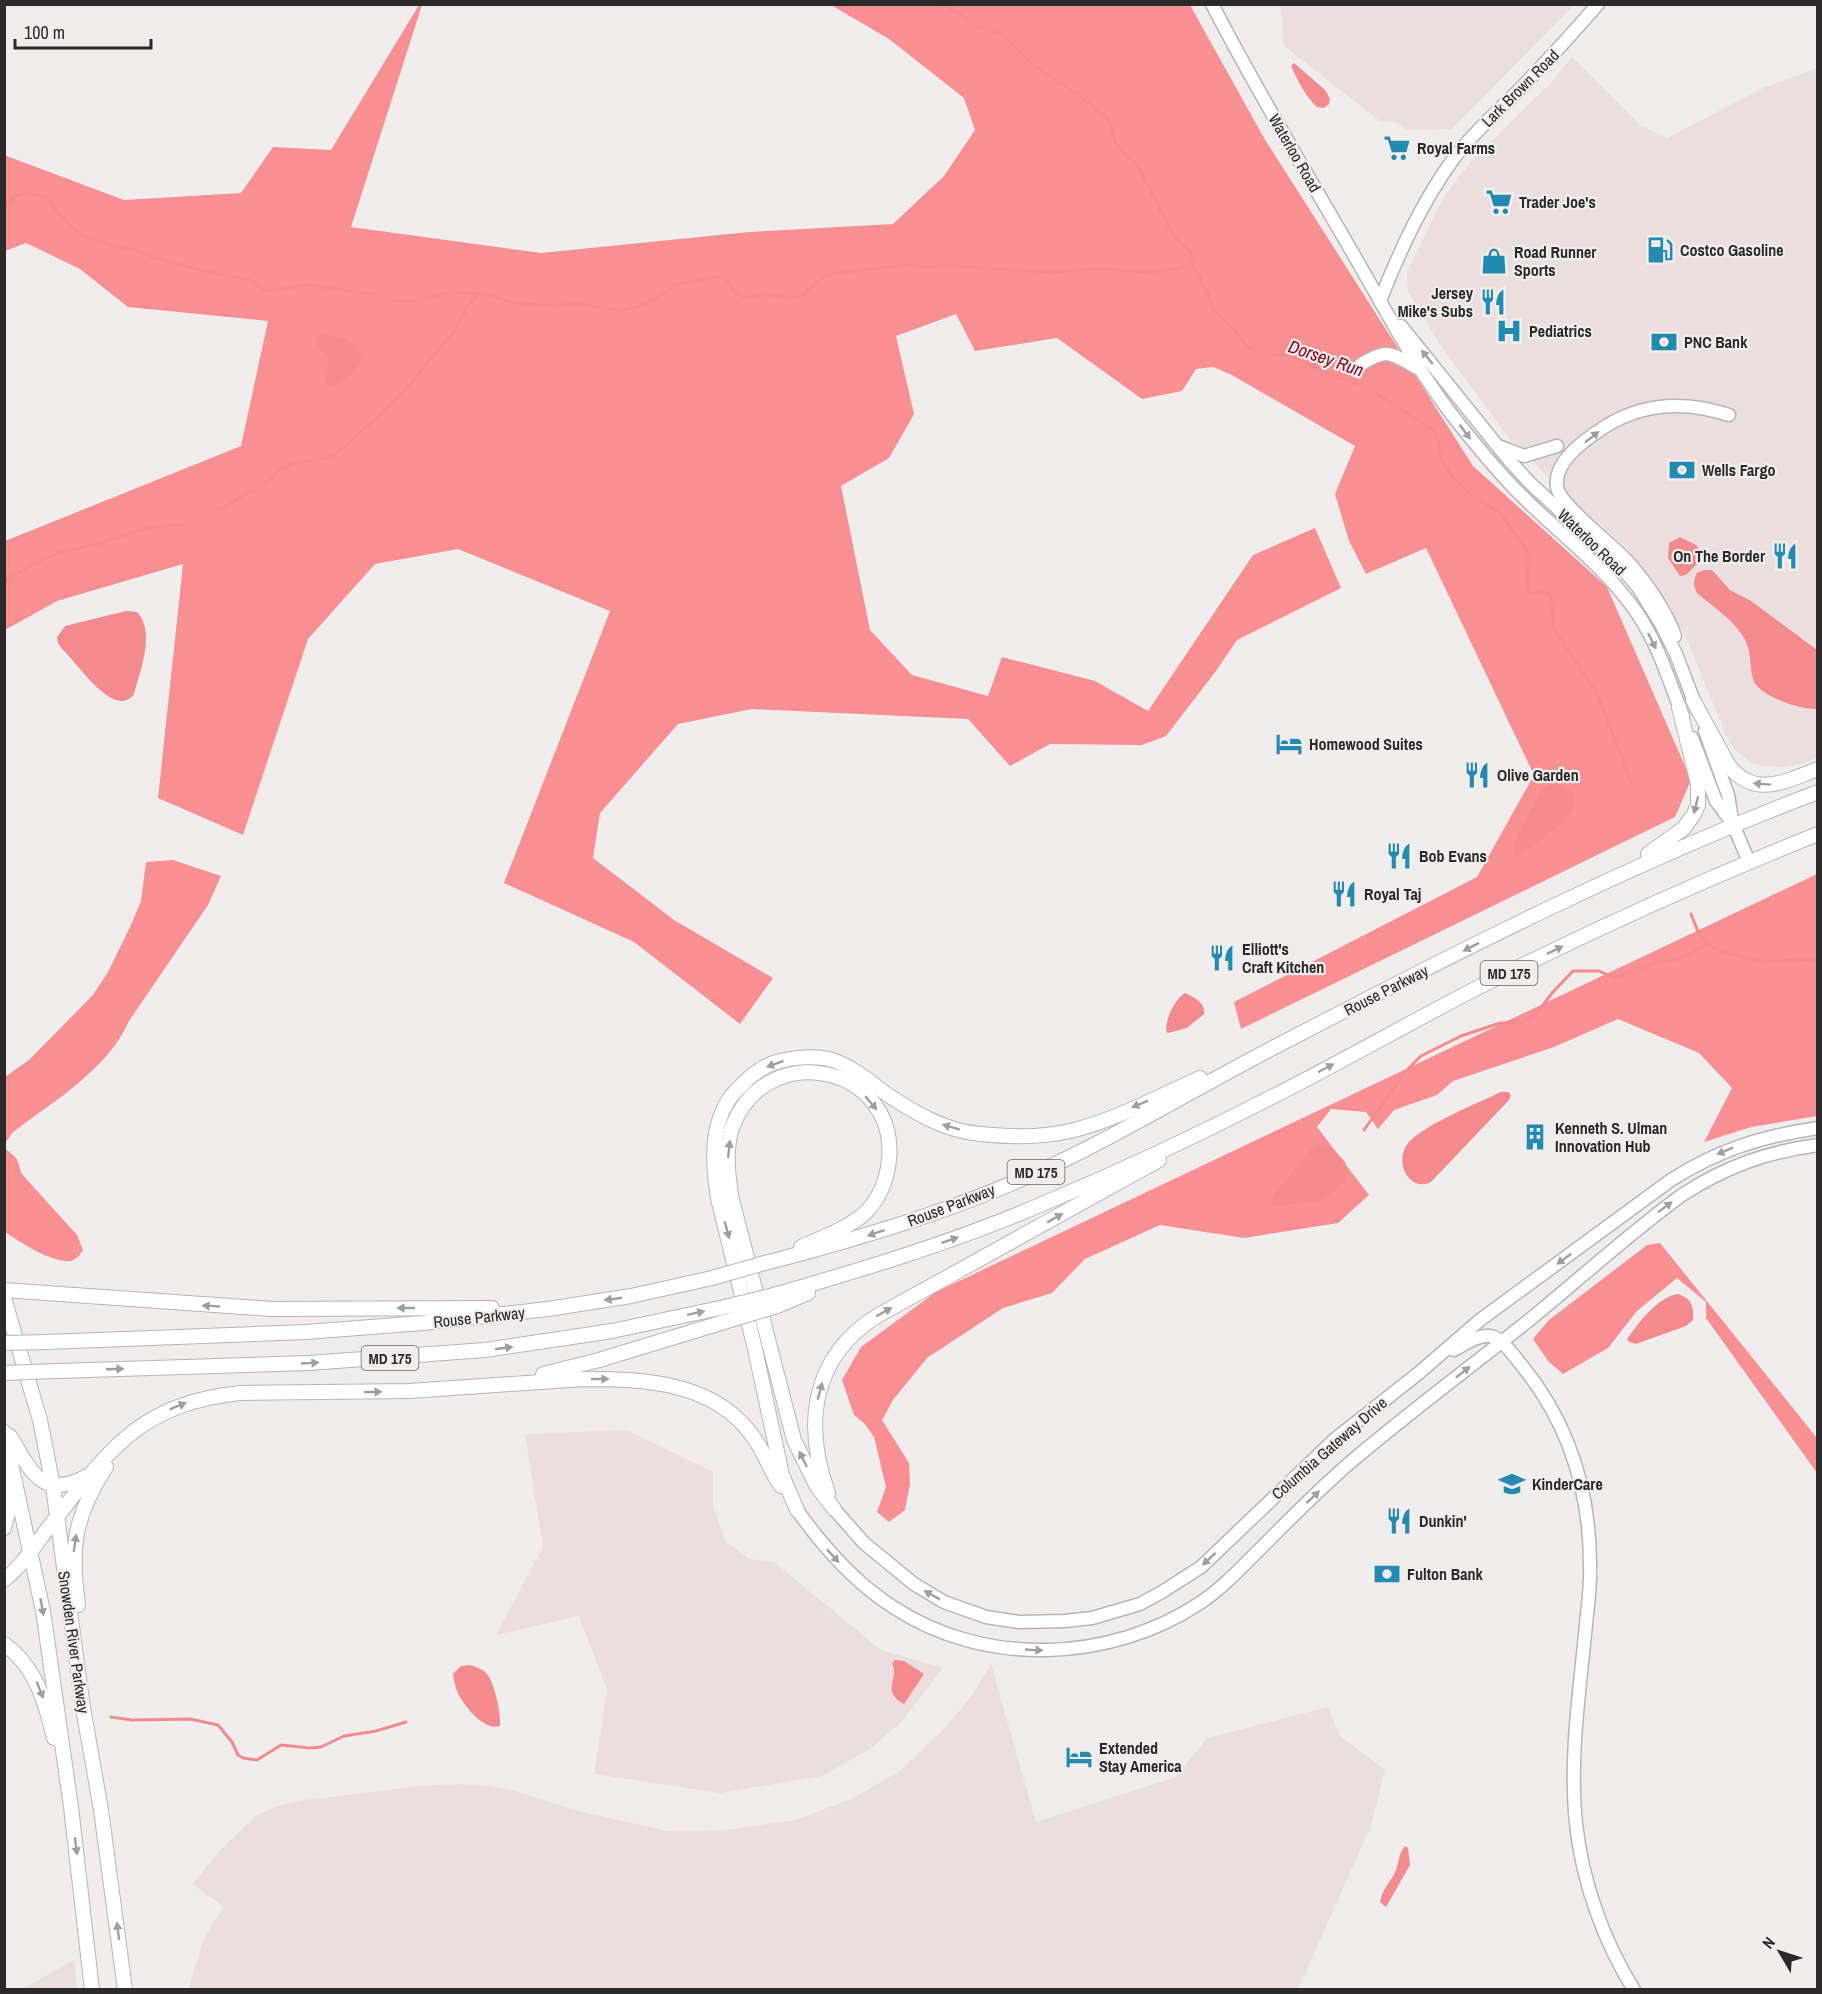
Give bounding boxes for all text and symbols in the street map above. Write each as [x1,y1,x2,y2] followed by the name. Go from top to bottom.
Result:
[15,12,152,50] scale bar
[24,20,65,45] text: 100 m
[1476,44,1564,132] street label: Lark Brown Road
[1264,110,1326,196] street label: Waterloo Road
[1382,133,1412,163] supermarket icon: Royal Farms
[1417,137,1495,159] place label: Royal Farms
[1484,187,1514,217] supermarket icon: Trader Joe's
[1519,191,1596,213] place label: Trader Joe's
[1645,235,1675,265] fuel station icon: Costco Gasoline
[1680,239,1784,261] place label: Costco Gasoline
[1514,241,1597,281] place label: Road Runner Sports
[1479,246,1509,276] shop icon: Road Runner Sports
[1398,282,1474,322] place label: Jersey Mike's Subs
[1478,287,1508,317] restaurant icon: Jersey Mike's Subs
[1494,316,1524,346] hospital icon: Pediatrics
[1529,320,1592,342] place label: Pediatrics
[1649,327,1679,357] bank icon: PNC Bank
[1684,331,1748,353] place label: PNC Bank
[1285,333,1367,383] water label: Dorsey Run
[1421,350,1434,365] one-way arrow
[1459,423,1471,439] one-way arrow
[1584,431,1599,443] one-way arrow
[1667,455,1697,485] bank icon: Wells Fargo
[1702,459,1776,481] place label: Wells Fargo
[1553,504,1631,580] street label: Waterloo Road
[1770,541,1800,571] restaurant icon: On The Border
[1673,545,1766,567] place label: On The Border
[1647,633,1657,650] one-way arrow
[1274,729,1304,759] hotel icon: Homewood Suites
[1309,733,1423,755] place label: Homewood Suites
[1462,760,1492,790] restaurant icon: Olive Garden
[1497,764,1579,786] place label: Olive Garden
[1752,779,1771,789] one-way arrow
[1691,796,1701,814] one-way arrow
[1384,841,1414,871] restaurant icon: Bob Evans
[1419,845,1487,867] place label: Bob Evans
[1329,879,1359,909] restaurant icon: Royal Taj
[1364,883,1421,905] place label: Royal Taj
[1242,938,1324,978] place label: Elliott's Craft Kitchen
[1462,941,1480,951] one-way arrow
[1207,943,1237,973] restaurant icon: Elliott's Craft Kitchen
[1547,946,1564,955] one-way arrow
[1340,959,1432,1021] street label: Rouse Parkway
[1480,961,1538,985] road number: MD 175
[766,1059,784,1069] one-way arrow
[1318,1063,1335,1073] one-way arrow
[865,1095,878,1111] one-way arrow
[1130,1099,1148,1109] one-way arrow
[1555,1117,1667,1157] place label: Kenneth S. Ulman Innovation Hub
[942,1122,960,1131] one-way arrow
[1520,1122,1550,1152] building icon: Kenneth S. Ulman Innovation Hub
[724,1139,734,1158] one-way arrow
[1716,1146,1734,1156] one-way arrow
[1008,1160,1064,1184] road number: MD 175
[904,1178,998,1232] street label: Rouse Parkway
[1658,1202,1673,1214] one-way arrow
[1047,1213,1063,1224] one-way arrow
[723,1222,732,1240] one-way arrow
[867,1228,885,1238] one-way arrow
[941,1234,959,1244] one-way arrow
[1556,1253,1572,1264] one-way arrow
[604,1294,623,1303] one-way arrow
[202,1301,221,1311] one-way arrow
[432,1301,526,1333] street label: Rouse Parkway
[396,1303,415,1313] one-way arrow
[876,1307,892,1318] one-way arrow
[687,1308,706,1318] one-way arrow
[495,1343,514,1352] one-way arrow
[362,1346,418,1370] road number: MD 175
[300,1358,319,1367] one-way arrow
[106,1365,125,1374] one-way arrow
[1455,1366,1471,1379] one-way arrow
[590,1374,609,1384] one-way arrow
[815,1381,825,1400] one-way arrow
[364,1387,383,1397] one-way arrow
[1266,1392,1392,1504] street label: Columbia Gateway Drive
[169,1401,187,1410] one-way arrow
[798,1451,807,1468] one-way arrow
[1497,1469,1527,1499] school or university icon: KinderCare
[1532,1473,1603,1495] place label: KinderCare
[1305,1490,1320,1504] one-way arrow
[1384,1506,1414,1536] restaurant icon: Dunkin'
[1419,1510,1467,1532] place label: Dunkin'
[71,1534,80,1553] one-way arrow
[826,1548,839,1563] one-way arrow
[1202,1552,1216,1566] one-way arrow
[1372,1559,1402,1589] bank icon: Fulton Bank
[1407,1563,1484,1585] place label: Fulton Bank
[53,1569,95,1715] street label: Snowden River Parkway
[923,1590,940,1600] one-way arrow
[38,1598,47,1617] one-way arrow
[1025,1646,1044,1655] one-way arrow
[35,1681,45,1699] one-way arrow
[1099,1737,1182,1777] place label: Extended Stay America
[1064,1742,1094,1772] hotel icon: Extended Stay America
[71,1837,81,1856] one-way arrow
[113,1922,122,1941] one-way arrow
[1750,1922,1810,1982] north arrow
[1757,1932,1780,1953] text: N

